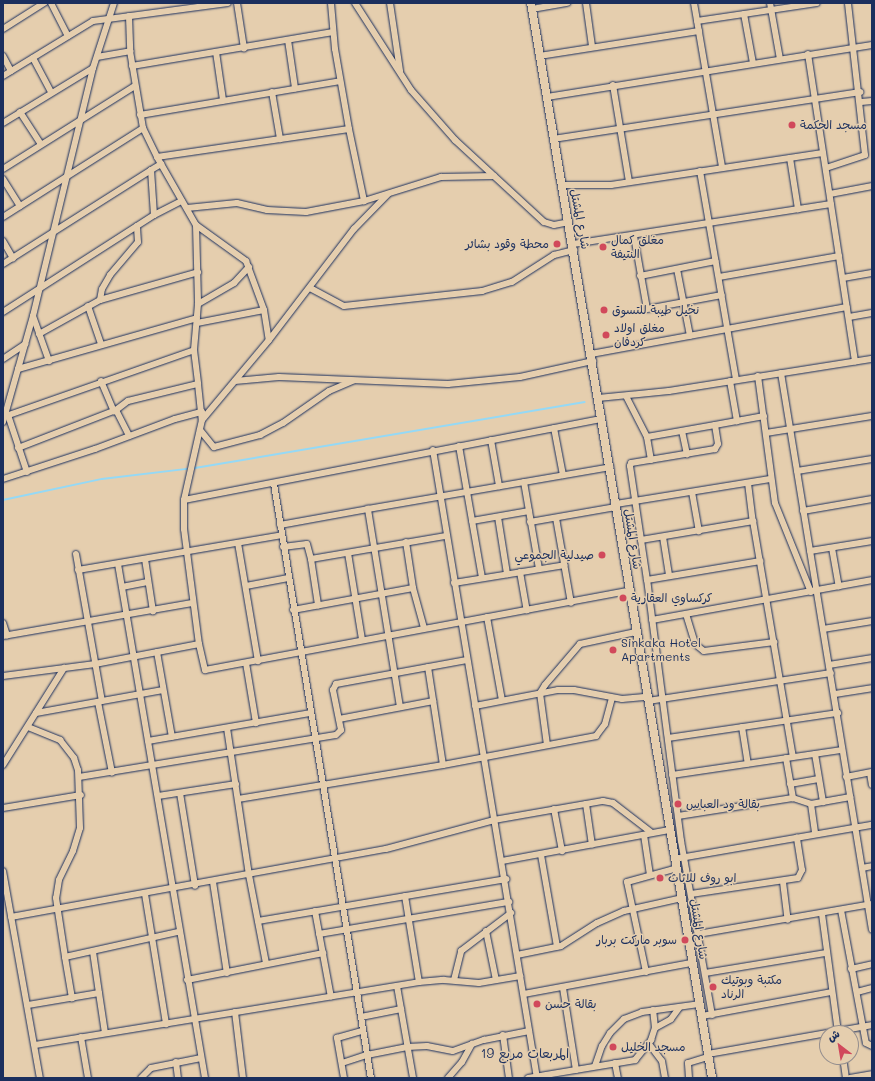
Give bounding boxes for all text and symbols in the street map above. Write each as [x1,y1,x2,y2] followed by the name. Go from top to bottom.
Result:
[800,118,867,132] place label: مسجد الحكمة
[787,120,797,130] marker: مسجد الحكمة
[567,188,593,250] street label: شارع المشتل
[611,233,664,261] place label: مغلق كمال النتيفة
[465,237,549,251] place label: محطة وقود بشائر
[552,239,562,249] marker: محطة وقود بشائر
[598,242,608,252] marker: مغلق كمال النتيفة
[612,303,699,317] place label: نخيل طيبة للتسوق
[599,305,609,315] marker: نخيل طيبة للتسوق
[614,321,665,349] place label: مغلق اولاد كردفان
[601,330,611,340] marker: مغلق اولاد كردفان
[621,508,645,570] street label: شارع المشتل
[514,548,594,562] place label: صيدلية الجموعي
[597,550,607,560] marker: صيدلية الجموعي
[631,591,713,605] place label: كركساوي العقارية
[618,593,628,603] marker: كركساوي العقارية
[621,636,701,664] place label: Sinkaka Hotel Apartments
[608,645,618,655] marker: Sinkaka Hotel Apartments
[686,797,760,811] place label: بقالة ود العباس
[673,799,683,809] marker: بقالة ود العباس
[668,871,736,885] place label: ابو روف للاثاث
[655,873,665,883] marker: ابو روف للاثاث
[687,898,711,960] street label: شارع المشتل
[597,933,677,947] place label: سوبر ماركت بربار
[680,935,690,945] marker: سوبر ماركت بربار
[721,973,782,1001] place label: مكتبة وبوتيك الرناد
[708,982,718,992] marker: مكتبة وبوتيك الرناد
[545,997,597,1011] place label: بقالة حسن
[532,999,542,1009] marker: بقالة حسن
[819,1025,859,1065] north arrow
[824,1026,842,1045] text: ش
[621,1040,686,1054] place label: مسجد الخليل
[608,1042,618,1052] marker: مسجد الخليل
[481,1045,569,1061] district label: المربعات مربع 19

